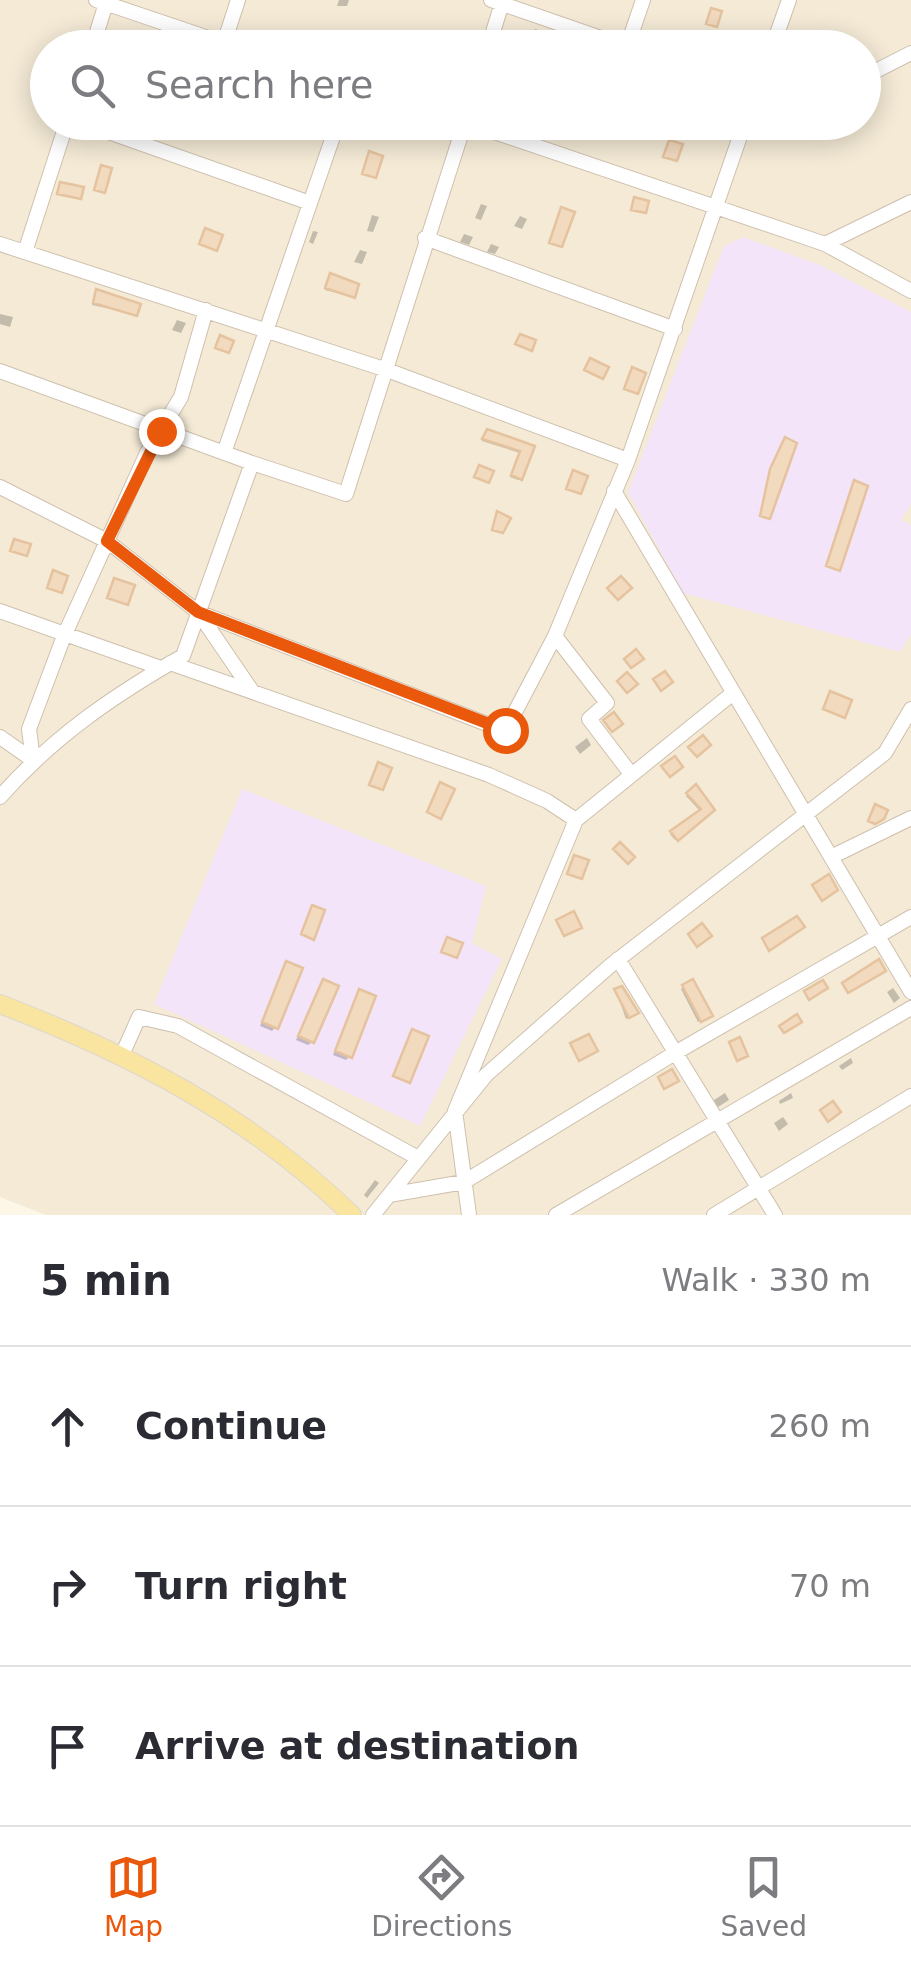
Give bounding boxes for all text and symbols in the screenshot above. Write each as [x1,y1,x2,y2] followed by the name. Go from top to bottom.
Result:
[30,30,881,140] search box
[65,58,120,113] icon: search
[145,63,373,107] text: Search here
[139,409,185,455] route end
[483,708,529,754] route start
[40,1256,172,1305] text: 5 min
[661,1261,871,1299] text: Walk · 330 m
[40,1399,95,1454] icon: ahead
[135,1404,327,1448] text: Continue
[769,1407,871,1445] text: 260 m
[40,1559,95,1614] icon: right
[135,1564,347,1608] text: Turn right
[789,1567,871,1605] text: 70 m
[40,1719,95,1774] icon: arrive
[135,1724,580,1768] text: Arrive at destination
[104,1850,163,1943] tab: Map
[371,1850,512,1943] tab: Directions
[720,1850,807,1943] tab: Saved

